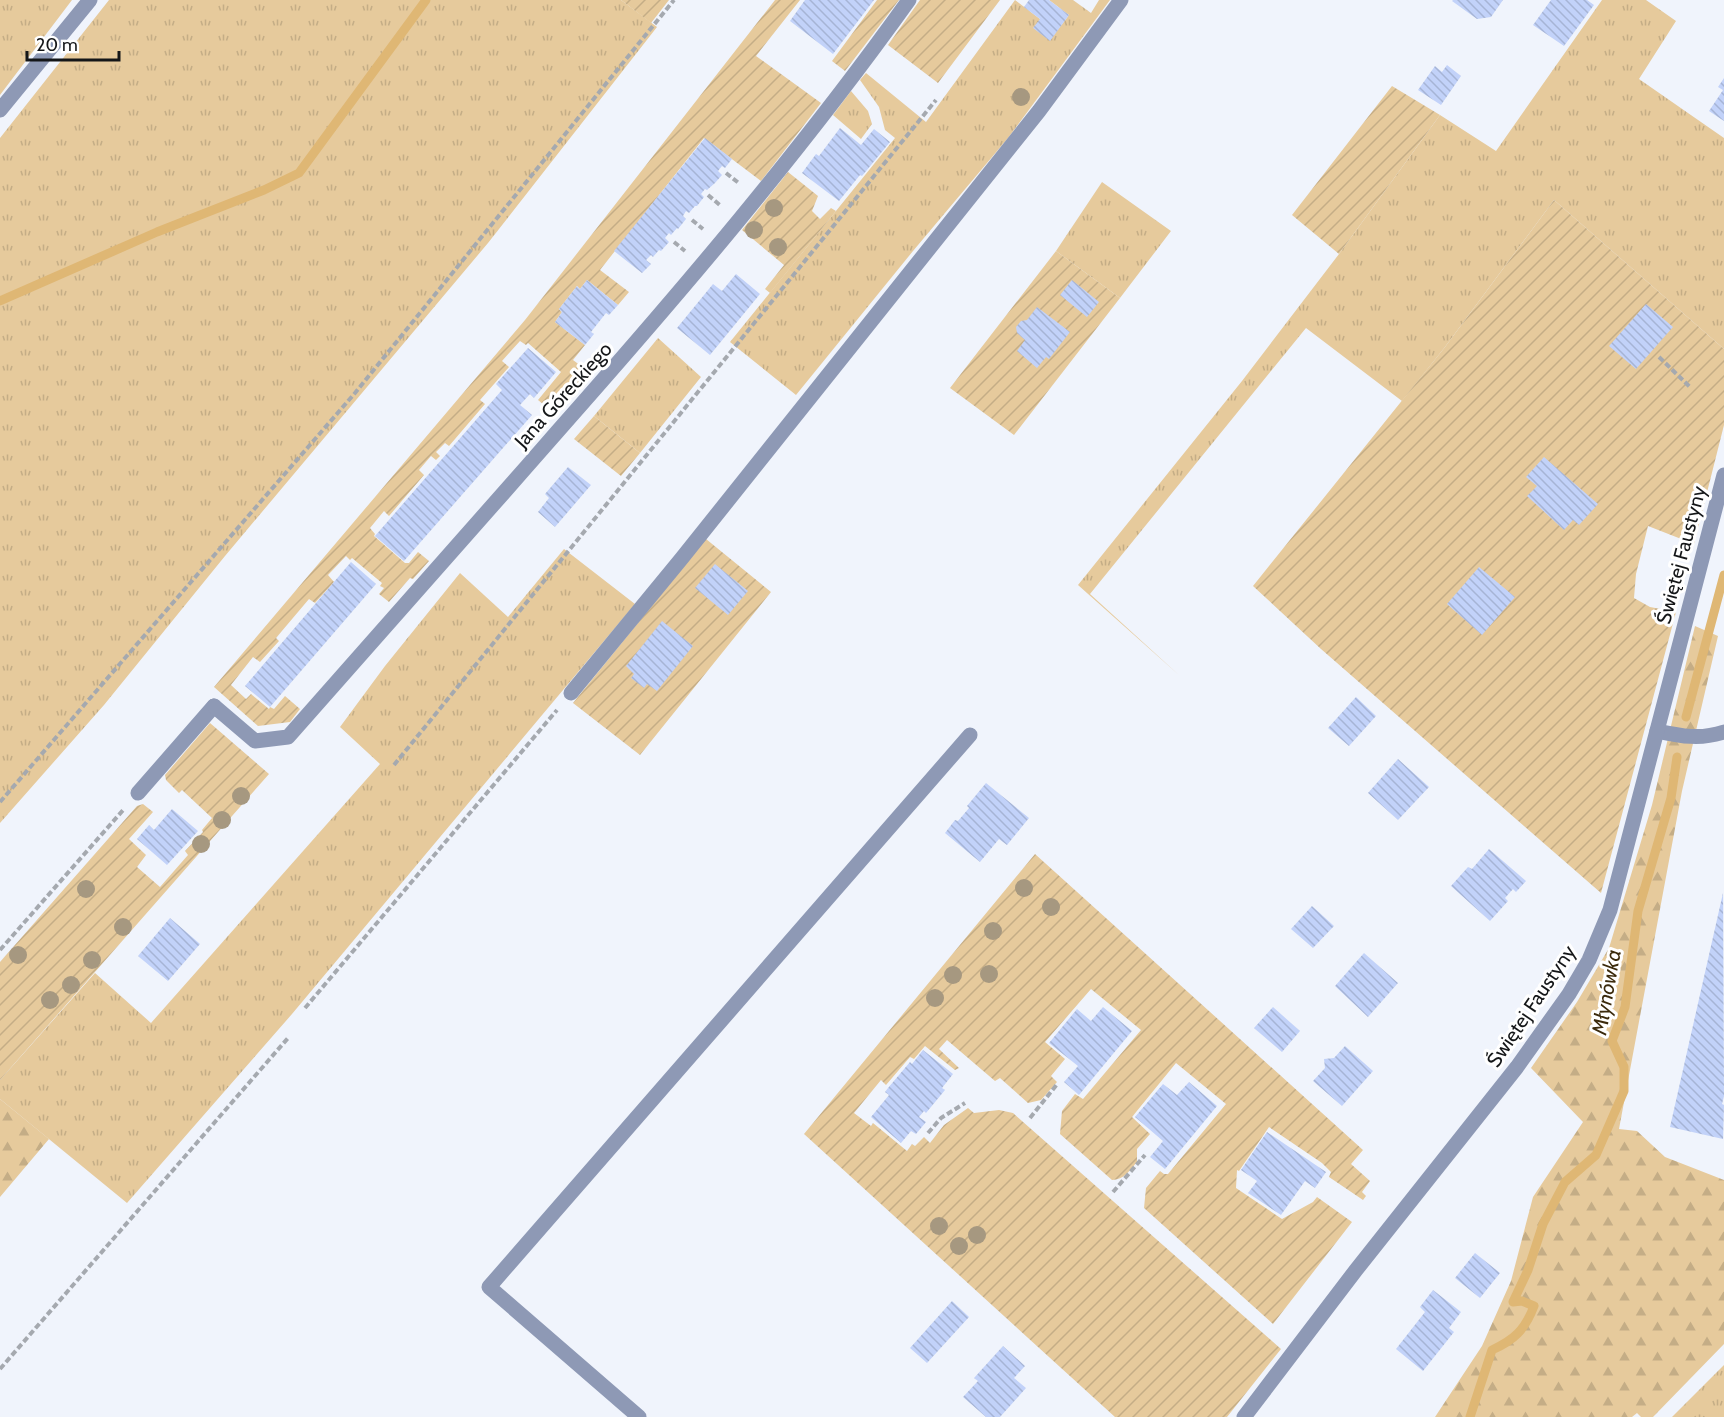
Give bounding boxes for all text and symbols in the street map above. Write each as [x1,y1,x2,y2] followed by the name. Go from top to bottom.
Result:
[27,24,118,62] scale bar
[36,34,78,56] text: 20 m
[509,337,617,454] street label: Jana Góreckiego
[1651,483,1711,627] street label: Świętej Faustyny
[1481,940,1581,1072] street label: Świętej Faustyny
[1586,947,1626,1038] water label: Młynówka

